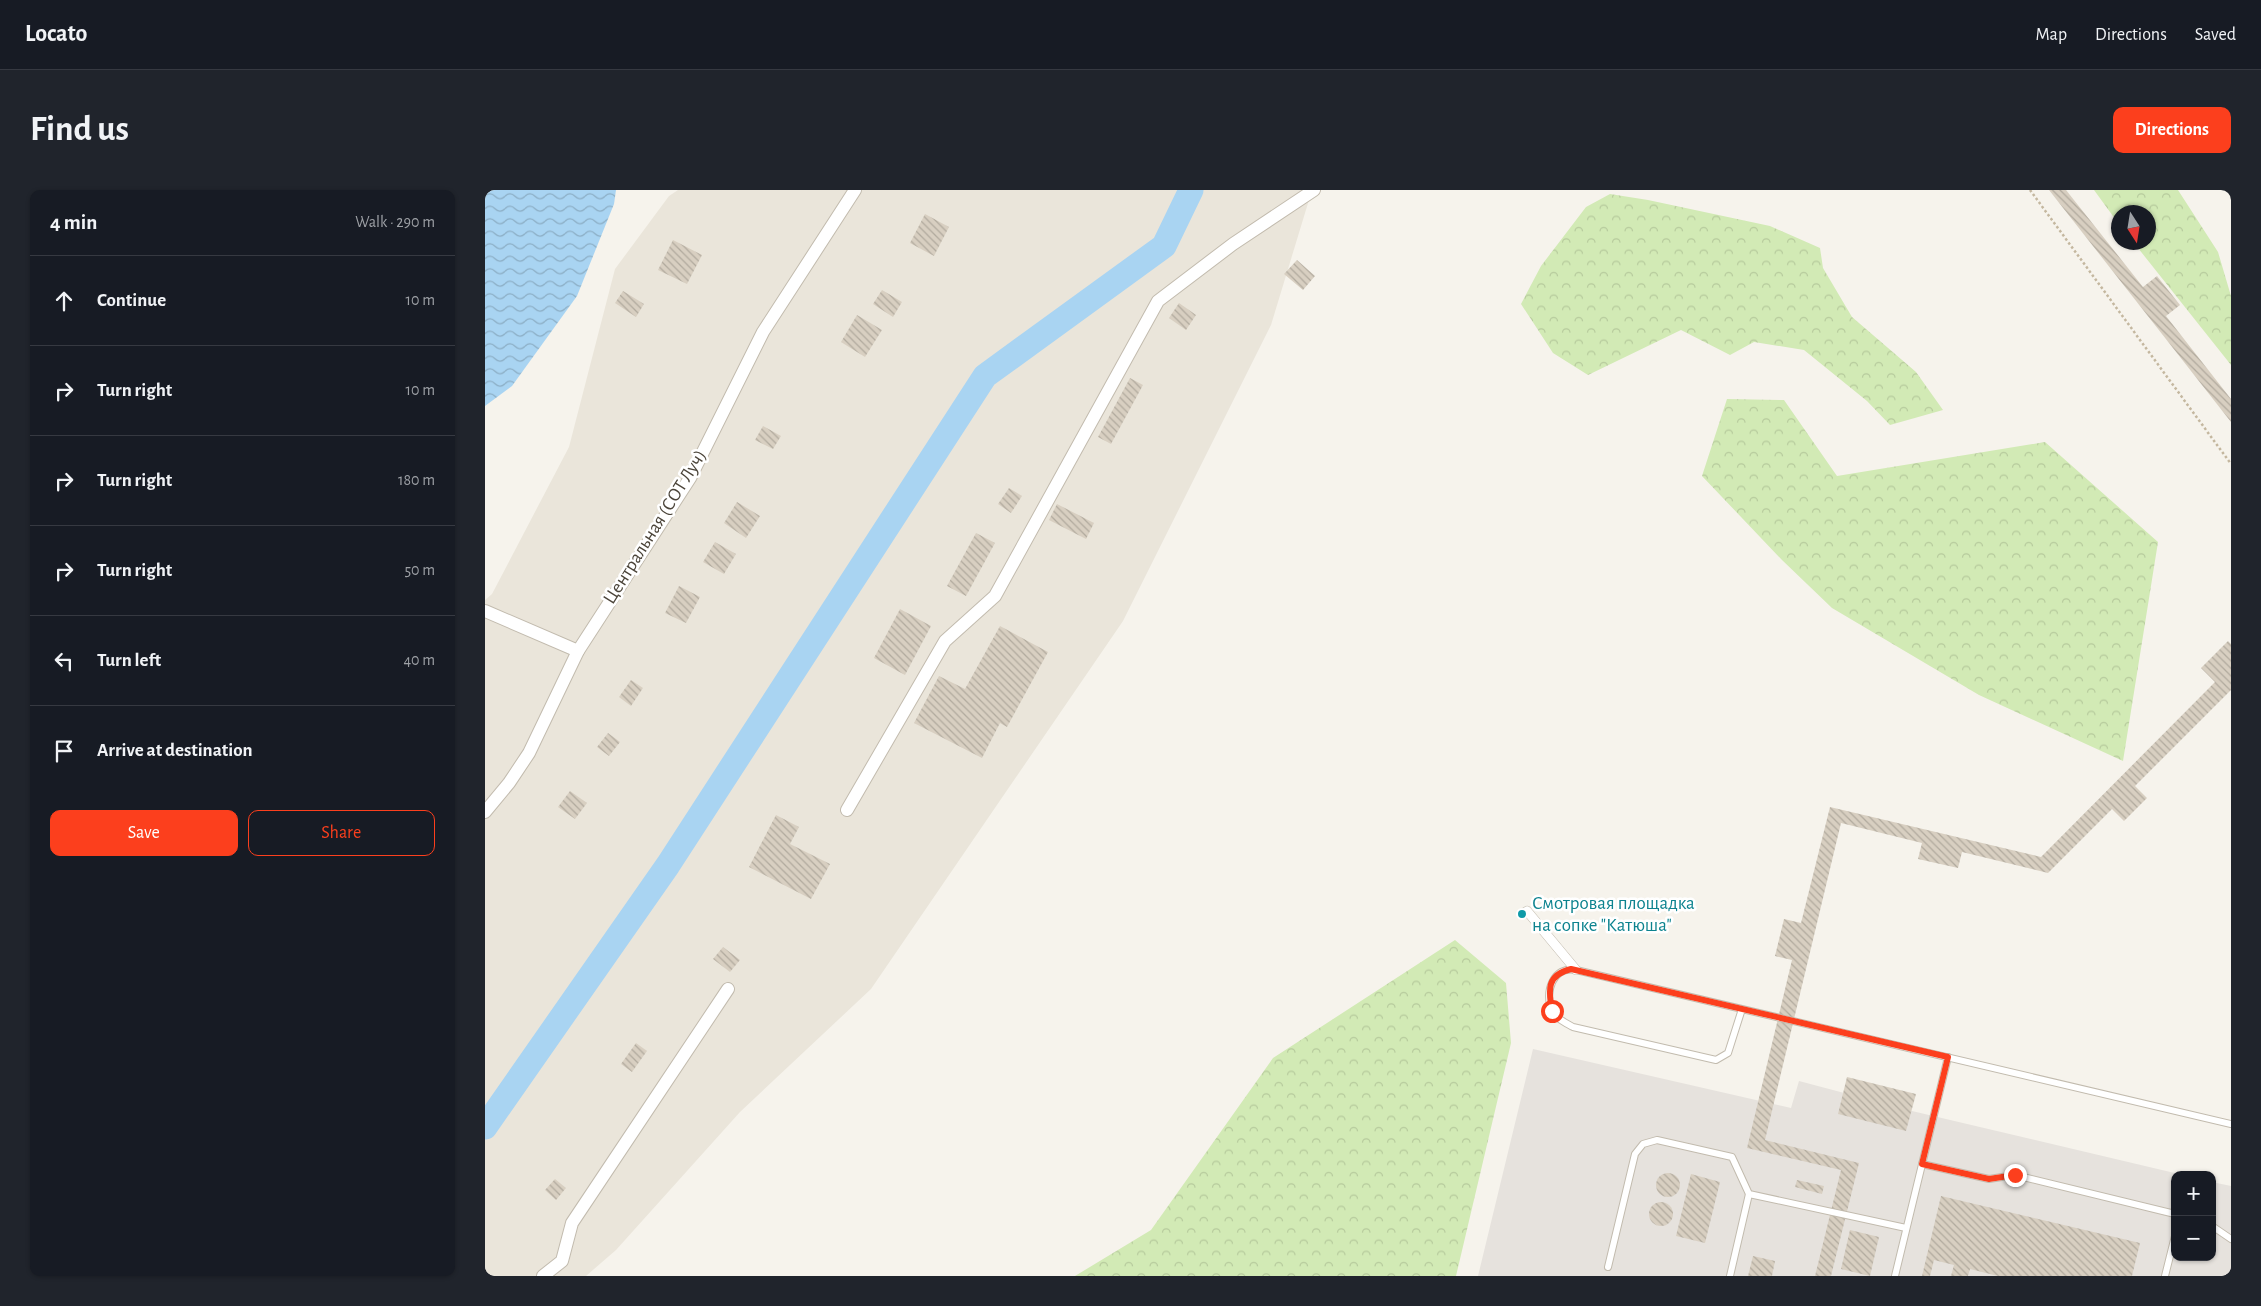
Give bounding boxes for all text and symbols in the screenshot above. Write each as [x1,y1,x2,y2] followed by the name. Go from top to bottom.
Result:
[25,22,87,46] text: Locato
[2036,26,2067,44] text: Map
[2095,26,2167,44] text: Directions
[2195,26,2236,44] text: Saved
[2113,107,2231,153] button: Directions
[30,112,129,147] text: Find us
[2111,205,2156,250] north arrow
[50,212,97,233] text: 4 min
[355,214,435,230] text: Walk · 290 m
[50,287,78,315] icon: ahead
[97,291,166,310] text: Continue
[406,292,435,308] text: 10 m
[50,377,78,405] icon: right
[97,381,172,400] text: Turn right
[406,382,435,398] text: 10 m
[600,447,710,607] street label: Центральная (СОТ Луч)
[50,467,78,495] icon: right
[97,471,172,490] text: Turn right
[398,472,435,488] text: 180 m
[50,557,78,585] icon: right
[97,561,172,580] text: Turn right
[404,562,435,578] text: 50 m
[50,647,78,675] icon: left
[97,651,161,670] text: Turn left
[403,652,435,668] text: 40 m
[50,737,78,765] icon: arrive
[97,741,253,760] text: Arrive at destination
[50,810,238,856] button: Save
[248,810,435,856] button: Share
[1532,894,1695,935] place label: Смотровая площадка на сопке "Катюша"
[1516,908,1528,920] marker: Смотровая площадка на сопке "Катюша"
[1541,1000,1564,1023] route start
[2004,1164,2027,1187] route end
[2171,1171,2216,1261] map controls
[2171,1171,2216,1216] button: +
[2171,1216,2216,1261] button: −

